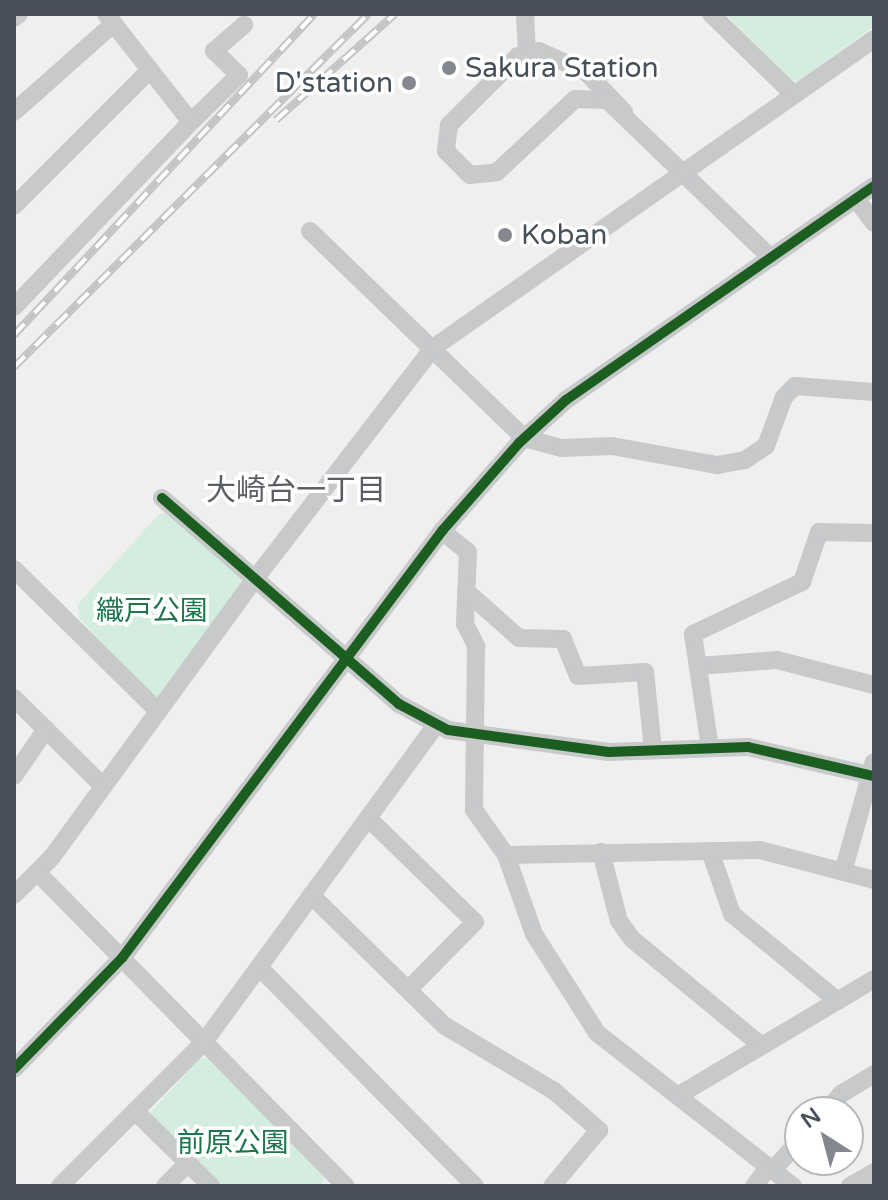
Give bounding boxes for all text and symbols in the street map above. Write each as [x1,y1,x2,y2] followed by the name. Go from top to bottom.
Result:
[465,51,659,85] place label: Sakura Station
[440,59,458,77] marker: Sakura Station
[275,66,393,100] place label: D'station
[400,74,418,92] marker: D'station
[521,218,607,252] place label: Koban
[496,226,514,244] marker: Koban
[206,473,386,509] district label: 大崎台一丁目
[96,594,208,628] park label: 織戸公園
[784,1096,864,1176] north arrow
[796,1102,826,1134] text: N
[177,1126,289,1160] park label: 前原公園

